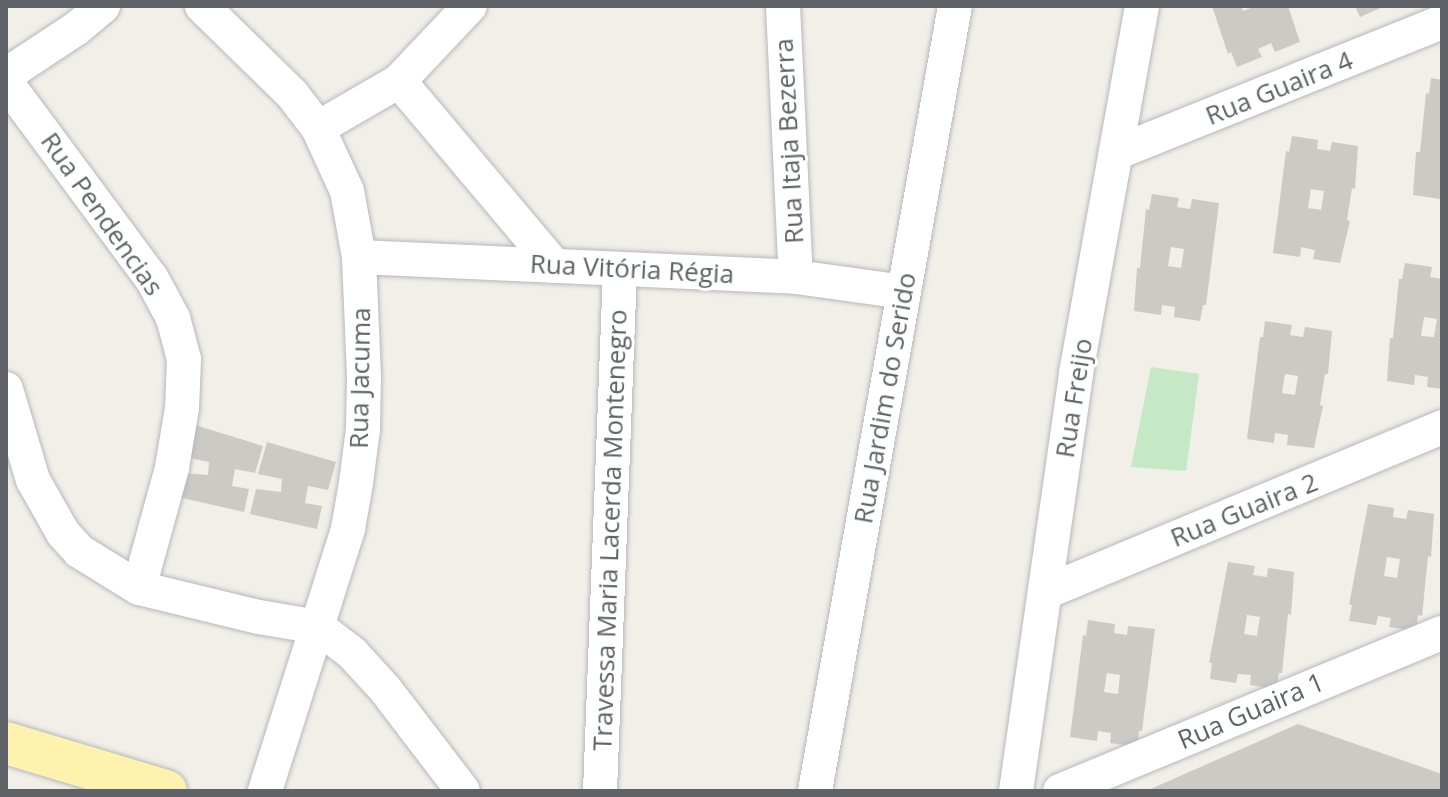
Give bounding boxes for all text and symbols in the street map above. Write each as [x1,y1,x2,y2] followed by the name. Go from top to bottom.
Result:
[768,37,810,245] street label: Rua Itaja Bezerra
[1201,44,1357,132] street label: Rua Guaira 4
[34,127,170,301] street label: Rua Pendencias
[529,248,735,290] street label: Rua Vitória Régia
[848,270,922,526] street label: Rua Jardim do Serido
[343,307,377,449] street label: Rua Jacuma
[587,309,633,751] street label: Travessa Maria Lacerda Montenegro
[1049,336,1099,460] street label: Rua Freijo
[1166,466,1322,554] street label: Rua Guaira 2
[1173,666,1329,756] street label: Rua Guaira 1

